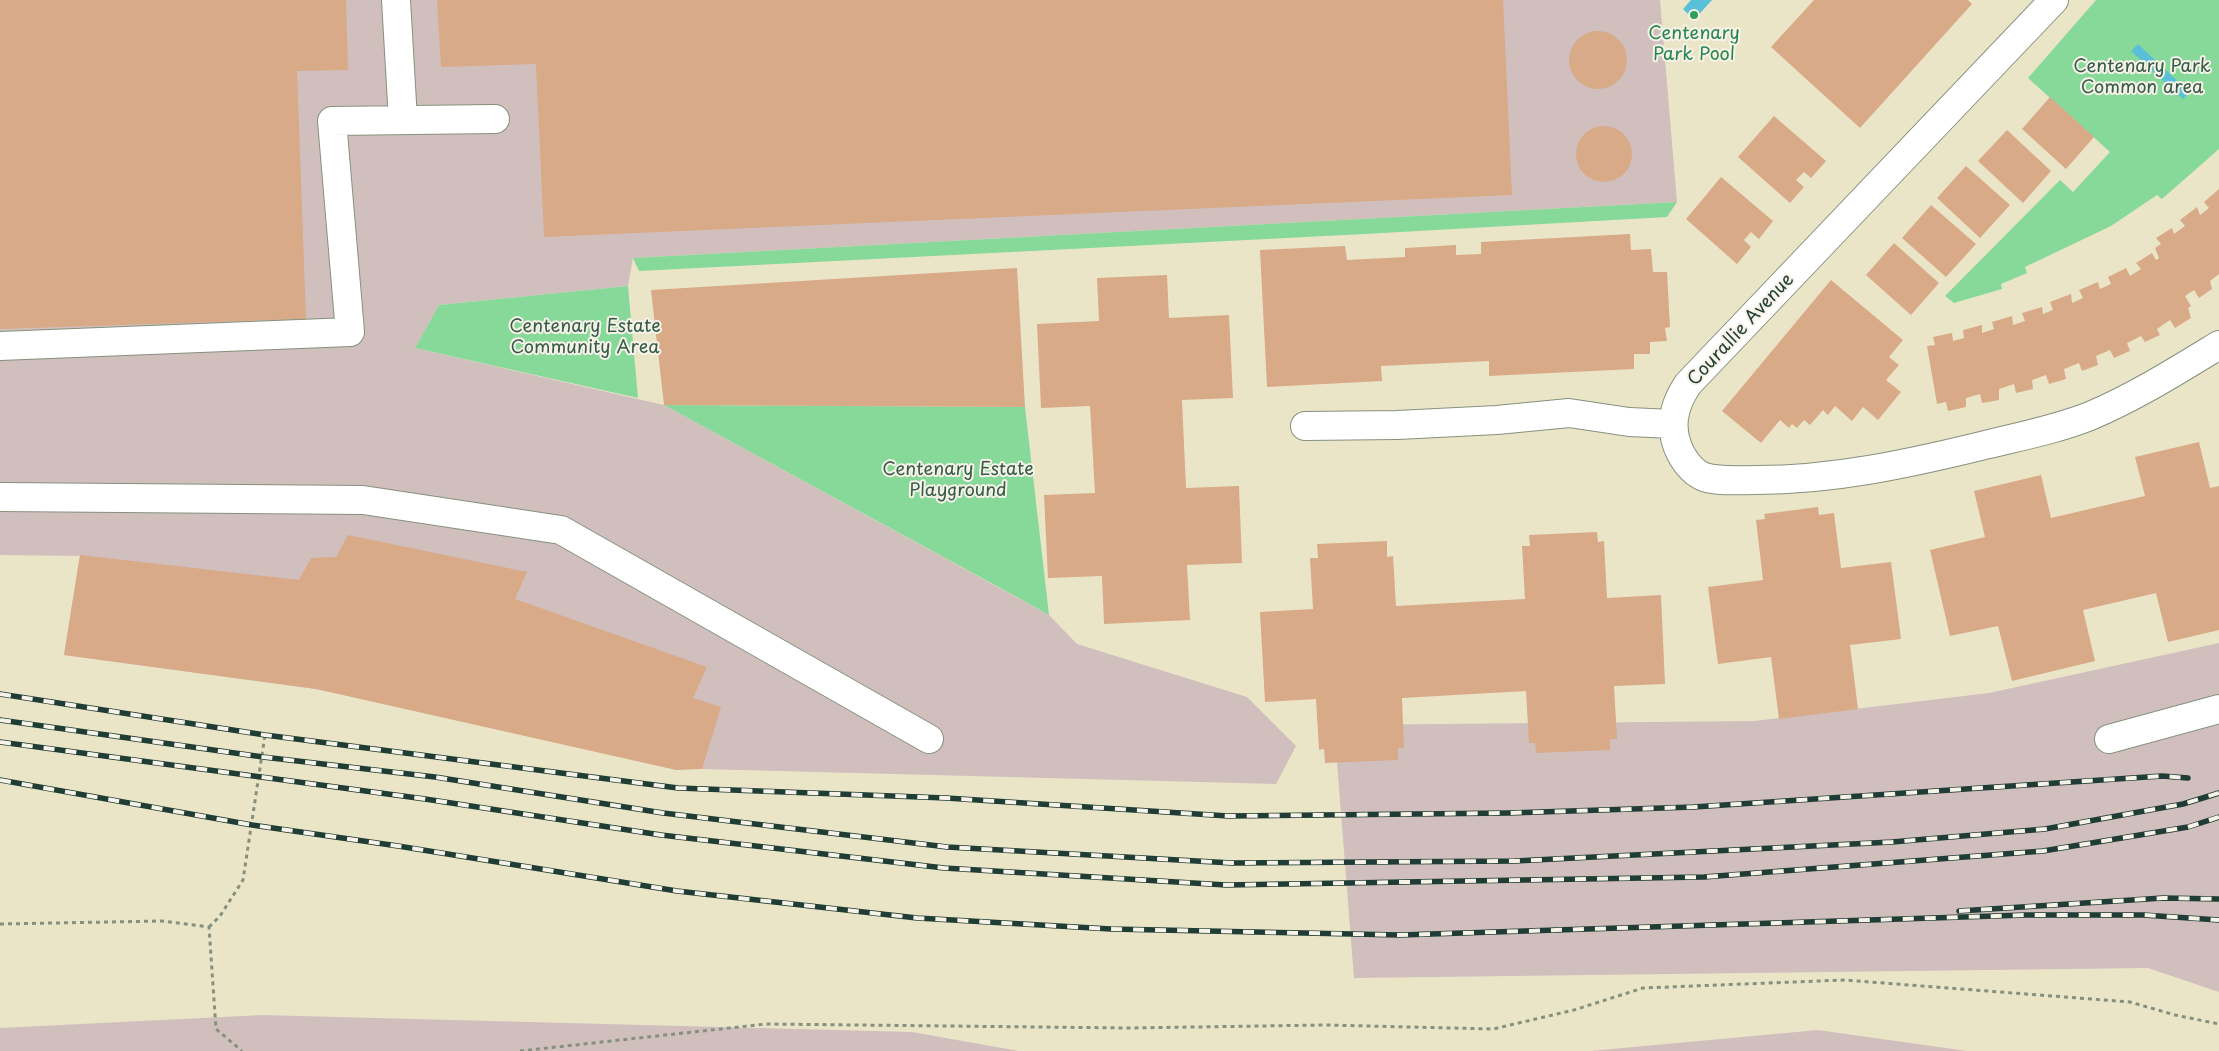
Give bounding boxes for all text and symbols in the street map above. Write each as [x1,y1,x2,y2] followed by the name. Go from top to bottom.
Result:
[1688,9,1700,21] marker: Centenary Park Pool
[1648,23,1740,66] place label: Centenary Park Pool
[2073,56,2211,98] park label: Centenary Park Common area
[1683,269,1799,391] street label: Courallie Avenue
[509,316,661,358] park label: Centenary Estate Community Area
[882,459,1034,502] park label: Centenary Estate Playground

